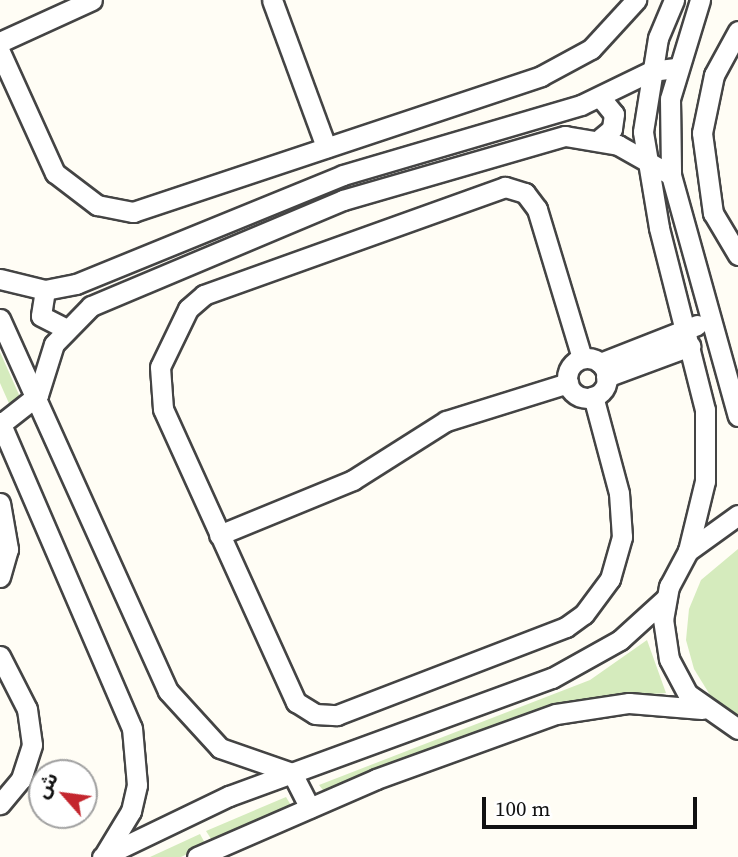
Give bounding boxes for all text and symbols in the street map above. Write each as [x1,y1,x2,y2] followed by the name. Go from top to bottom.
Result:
[28,759,98,829] north arrow
[29,767,64,803] text: ش
[486,784,701,828] scale bar
[495,794,550,823] text: 100 m

